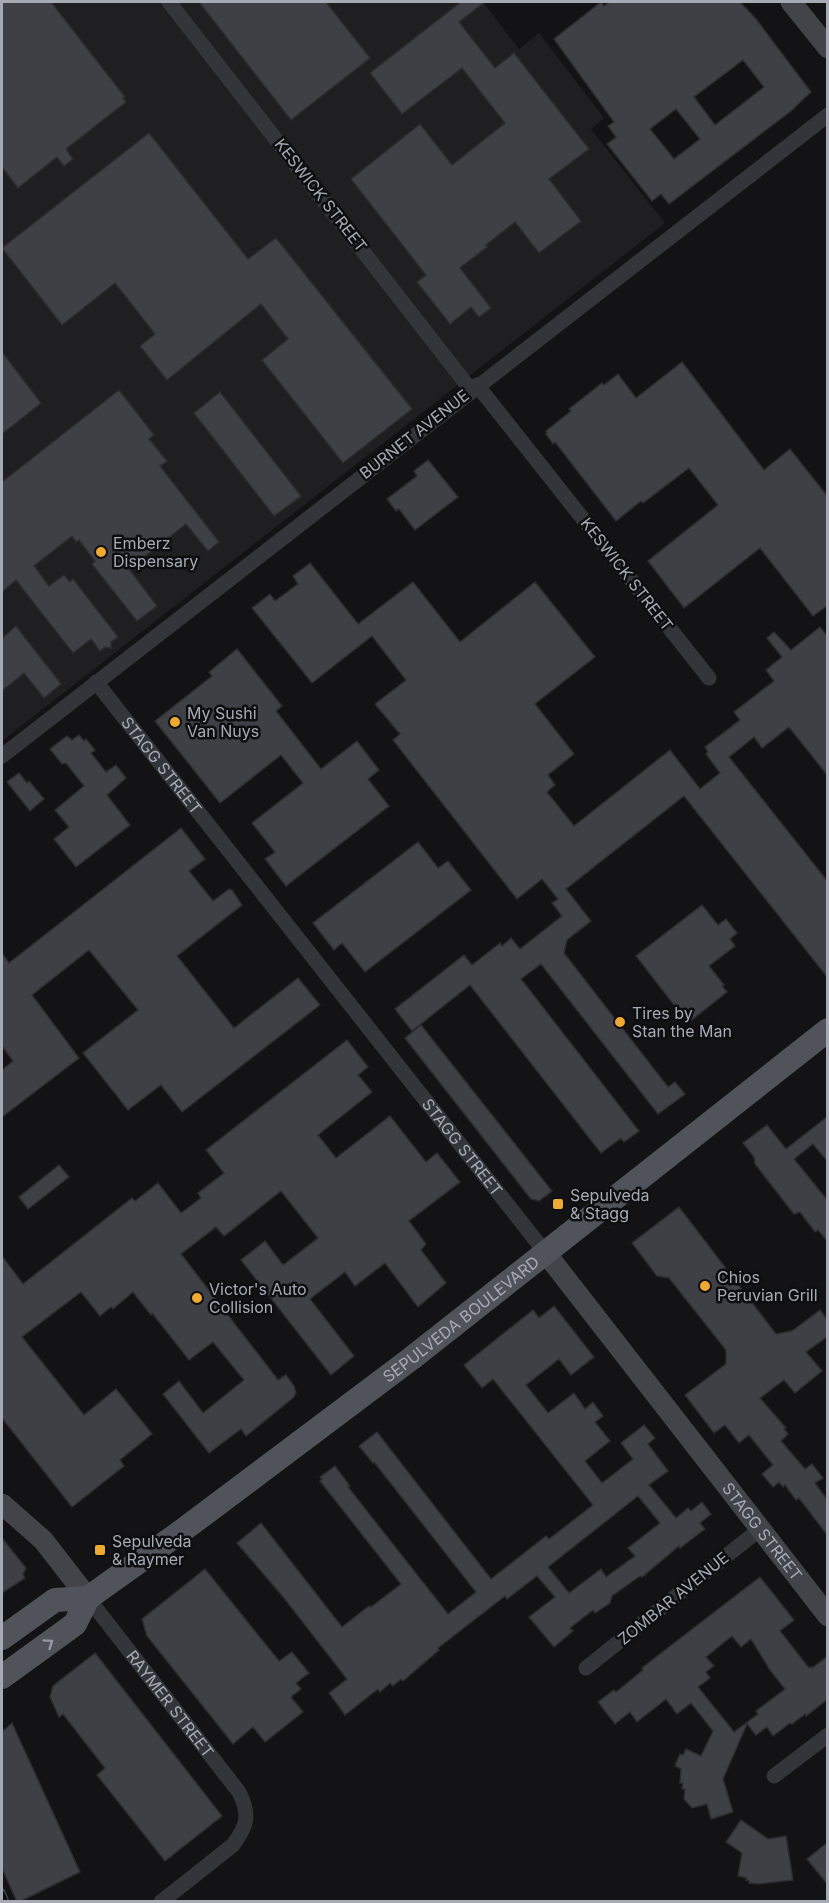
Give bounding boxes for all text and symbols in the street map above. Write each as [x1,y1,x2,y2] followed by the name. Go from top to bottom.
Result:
[271,134,371,256] street label: KESWICK STREET
[355,385,473,483] street label: BURNET AVENUE
[577,513,677,635] street label: KESWICK STREET
[113,533,198,571] place label: Emberz Dispensary
[94,545,108,559] marker: Emberz Dispensary
[187,703,259,741] place label: My Sushi Van Nuys
[117,713,206,818] street label: STAGG STREET
[168,715,182,729] marker: My Sushi Van Nuys
[632,1003,732,1041] place label: Tires by Stan the Man
[613,1015,627,1029] marker: Tires by Stan the Man
[418,1094,507,1200] street label: STAGG STREET
[570,1185,650,1223] place label: Sepulveda & Stagg
[551,1197,565,1211] marker: Sepulveda & Stagg
[379,1252,543,1387] street label: SEPULVEDA BOULEVARD
[717,1267,818,1305] place label: Chios Peruvian Grill
[209,1279,307,1317] place label: Victor's Auto Collision
[698,1279,712,1293] marker: Chios Peruvian Grill
[190,1291,204,1305] marker: Victor's Auto Collision
[718,1479,807,1584] street label: STAGG STREET
[112,1531,192,1569] place label: Sepulveda & Raymer
[93,1543,107,1557] marker: Sepulveda & Raymer
[614,1547,732,1649] street label: ZOMBAR AVENUE
[43,1639,54,1650] one-way arrow
[122,1646,218,1761] street label: RAYMER STREET

